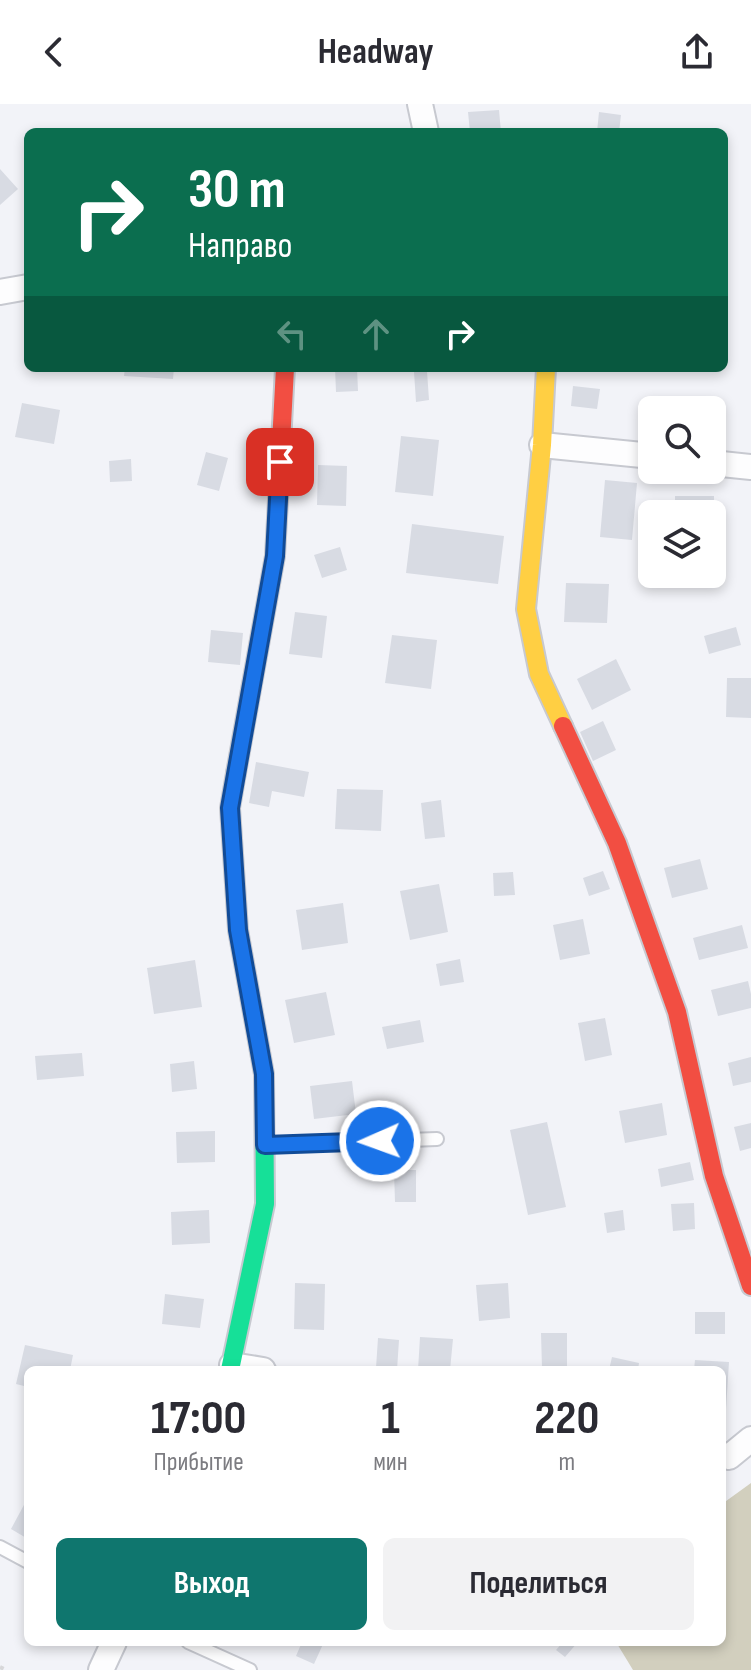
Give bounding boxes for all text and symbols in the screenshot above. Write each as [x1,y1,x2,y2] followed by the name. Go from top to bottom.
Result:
[32,30,76,74] icon: back
[675,30,719,74] icon: share
[318,31,433,74] text: Headway
[188,157,286,224] text: 30 m
[56,160,160,264] icon: right
[188,225,292,268] text: Направо
[270,312,314,356] icon: left
[354,312,398,356] icon: ahead
[438,312,482,356] icon: right
[638,396,726,588] map controls
[638,396,726,484] button: search
[246,428,314,496] pin
[258,440,302,484] icon: arrive
[638,500,726,588] button: layers
[338,1099,422,1183] position arrow
[151,1390,246,1447] text: 17:00
[381,1390,400,1447] text: 1
[534,1390,599,1447] text: 220
[154,1447,244,1478] text: Прибытие
[373,1447,408,1478] text: мин
[558,1447,575,1478] text: m
[56,1538,367,1630] button: Выход
[383,1538,694,1630] button: Поделиться

